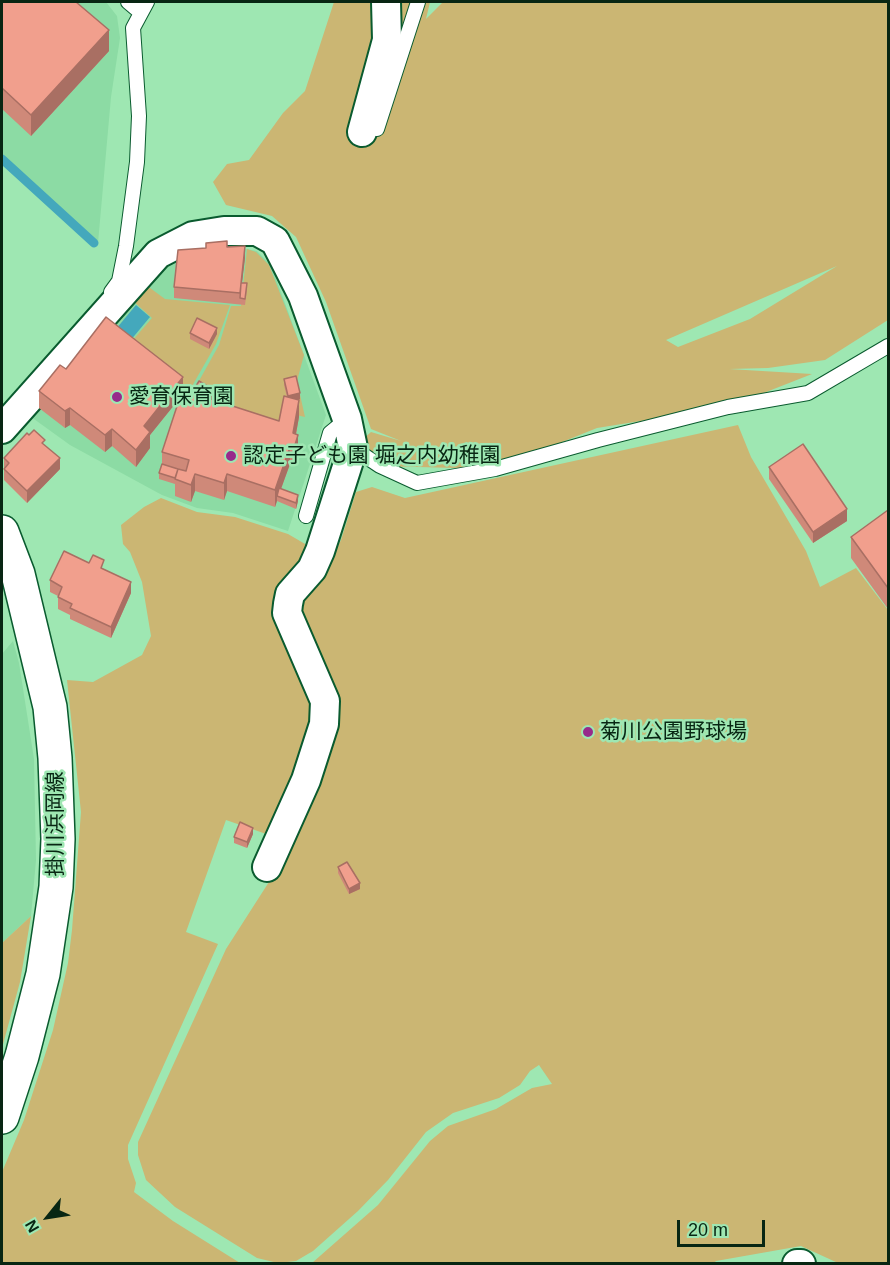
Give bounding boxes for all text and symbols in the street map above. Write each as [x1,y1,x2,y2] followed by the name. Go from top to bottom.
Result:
[129,384,234,410] place label: 愛育保育園
[110,390,124,404] marker: 愛育保育園
[243,443,501,469] place label: 認定子ども園 堀之内幼稚園
[224,449,238,463] marker: 認定子ども園 堀之内幼稚園
[600,719,747,745] place label: 菊川公園野球場
[581,725,595,739] marker: 菊川公園野球場
[43,772,69,876] street label: 掛川浜岡線
[18,1187,78,1247] north arrow
[680,1208,768,1246] scale bar
[22,1217,42,1236] text: N
[688,1220,728,1240] text: 20 m

